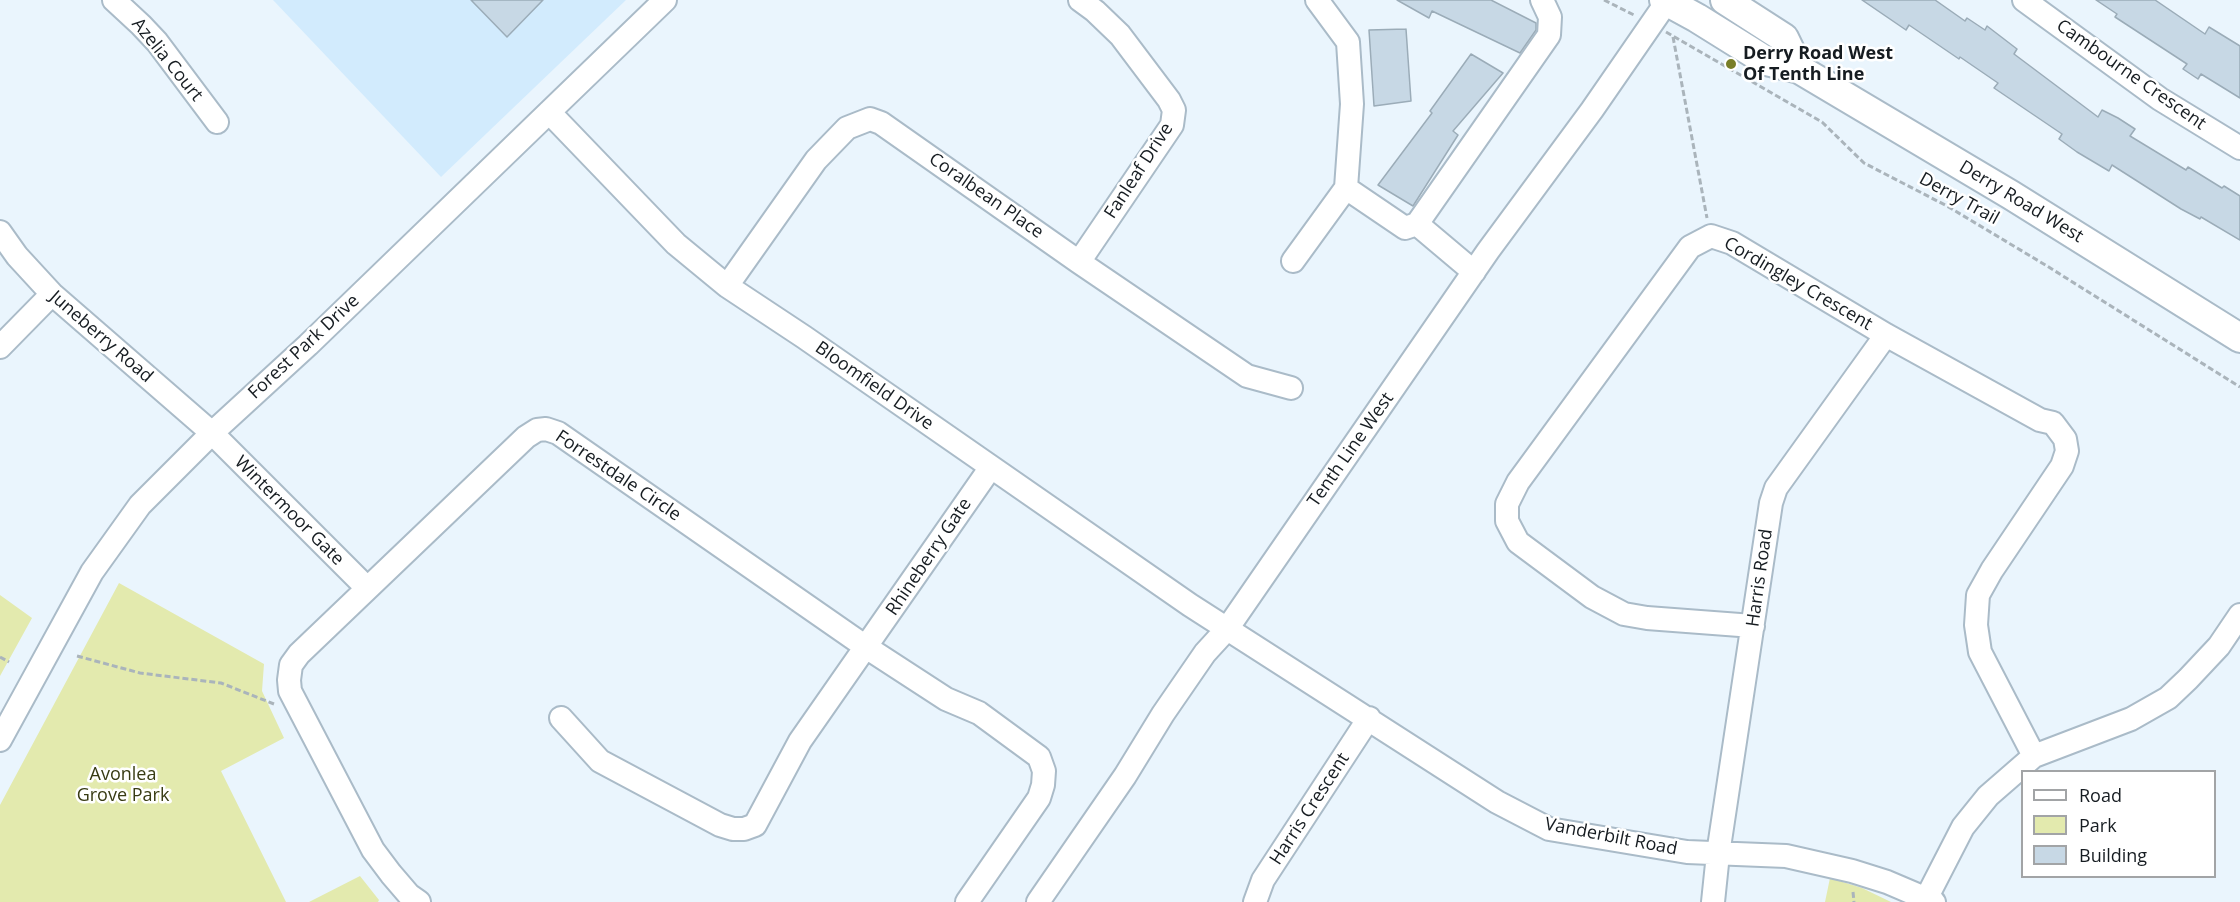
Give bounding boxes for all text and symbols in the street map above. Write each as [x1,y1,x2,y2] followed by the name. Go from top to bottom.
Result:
[127,14,207,106] street label: Azelia Court
[2052,15,2210,135] street label: Cambourne Crescent
[1743,43,1893,86] place label: Derry Road West Of Tenth Line
[1724,57,1738,71] marker: Derry Road West Of Tenth Line
[1100,119,1178,223] street label: Fanleaf Drive
[925,148,1047,244] street label: Coralbean Place
[1955,156,2087,248] street label: Derry Road West
[1915,168,2003,230] street label: Derry Trail
[1720,233,1876,335] street label: Cordingley Crescent
[45,286,157,388] street label: Juneberry Road
[244,290,364,404] street label: Forest Park Drive
[811,337,937,435] street label: Bloomfield Drive
[1304,389,1398,511] street label: Tenth Line West
[551,426,685,526] street label: Forrestdale Circle
[230,452,348,570] street label: Wintermoor Gate
[882,494,976,620] street label: Rhineberry Gate
[1742,528,1778,628] street label: Harris Road
[1266,749,1354,869] street label: Harris Crescent
[77,764,169,806] park label: Avonlea Grove Park
[2021,770,2216,878] legend
[2079,783,2122,807] text: Road
[2079,813,2117,837] text: Park
[1543,814,1679,860] street label: Vanderbilt Road
[2079,843,2147,867] text: Building

